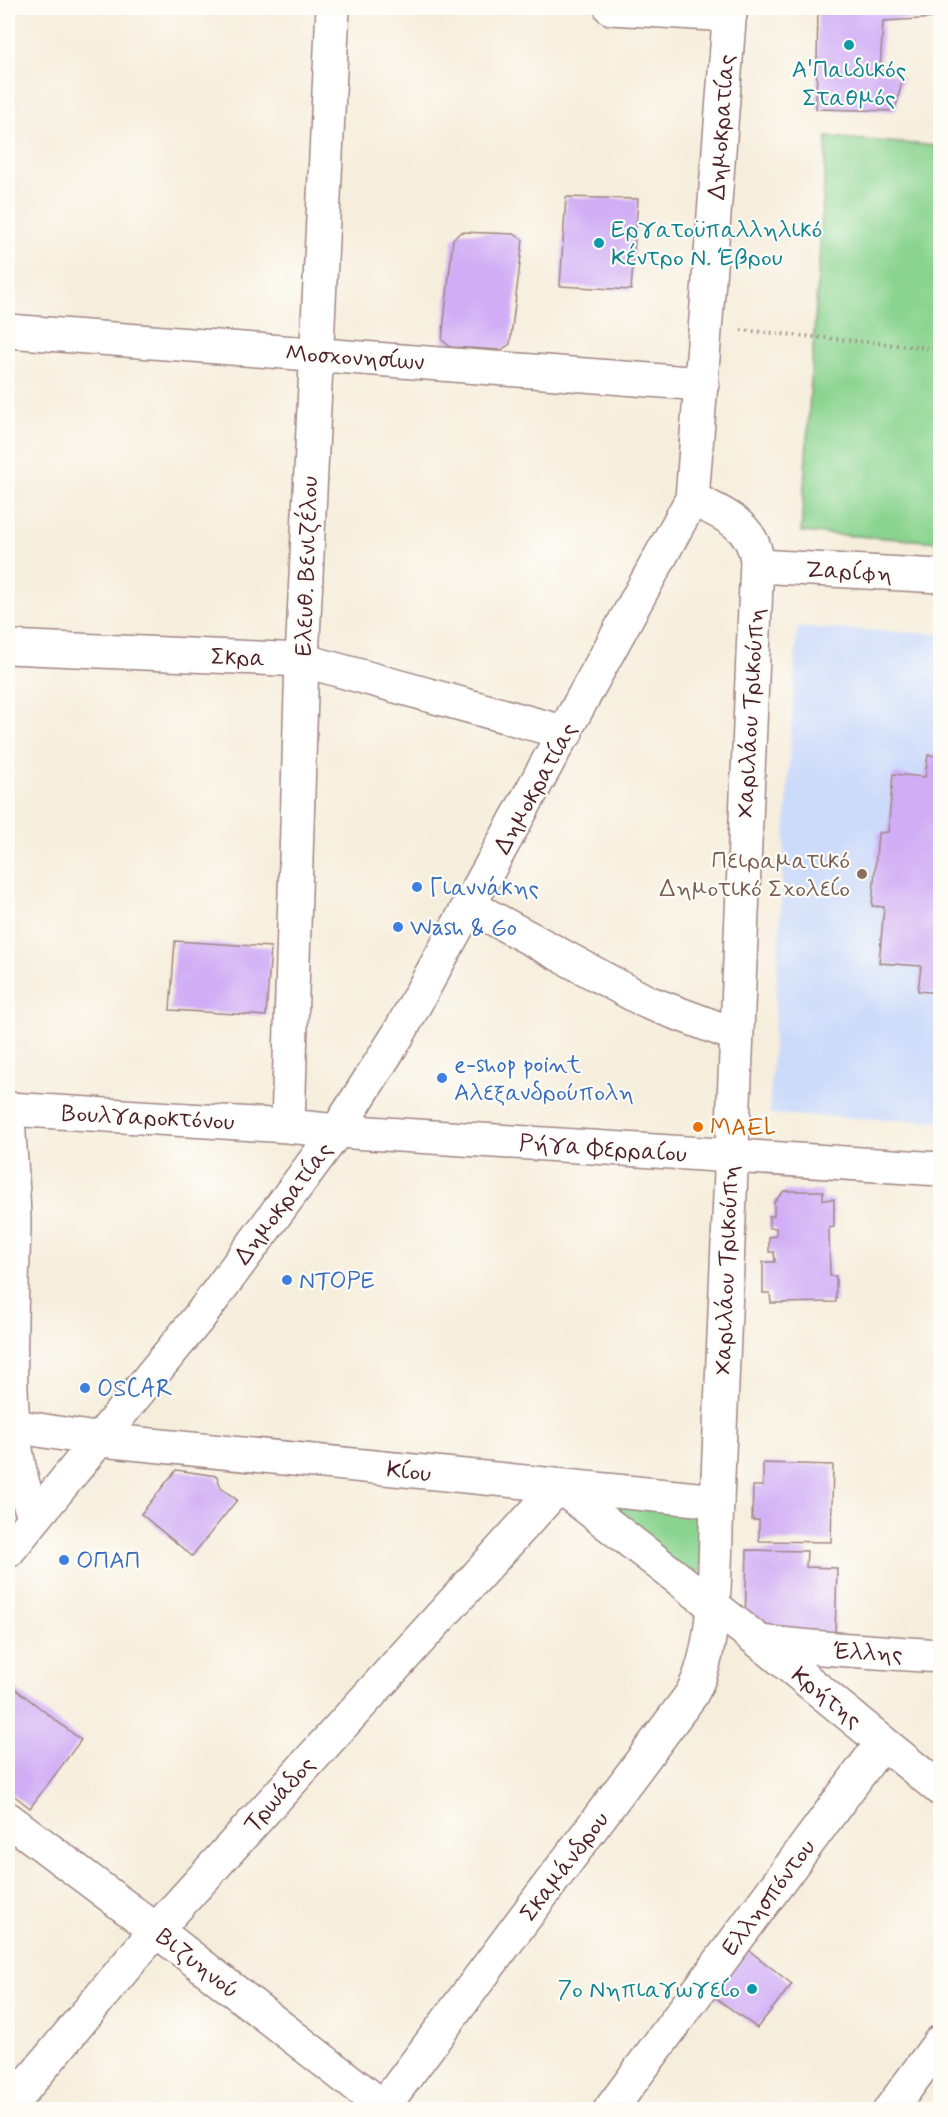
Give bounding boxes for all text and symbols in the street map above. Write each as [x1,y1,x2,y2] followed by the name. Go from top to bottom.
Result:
[842,38,856,52] marker: Α'Παιδικός Σταθμός
[702,53,743,201] street label: Δημοκρατίας
[792,55,906,114] place label: Α'Παιδικός Σταθμός
[611,215,822,274] place label: Εργατοϋπαλληλικό Κέντρο Ν. Έβρου
[592,236,606,250] marker: Εργατοϋπαλληλικό Κέντρο Ν. Έβρου
[284,338,425,379] street label: Μοσχονησίων
[288,475,326,657] street label: Ελευθ. Βενιζέλου
[805,555,893,590] street label: Ζαρίφη
[731,607,772,819] street label: Χαριλάου Τρικούπη
[210,642,266,675] street label: Σκρα
[487,717,585,860] street label: Δημοκρατίας
[660,846,850,905] place label: Πειραματικό Δημοτικό Σχολείο
[855,867,869,881] marker: Πειραματικό Δημοτικό Σχολείο
[429,873,539,904] place label: Γιαννάκης
[410,880,424,894] marker: Γιαννάκης
[410,913,517,944] place label: Wash & Go
[391,920,405,934] marker: Wash & Go
[454,1050,634,1109] place label: e-shop point Αλεξανδρούπολη
[435,1071,449,1085] marker: e-shop point Αλεξανδρούπολη
[61,1098,235,1139] street label: Βουλγαροκτόνου
[710,1113,776,1144] place label: MAEL
[691,1120,705,1134] marker: MAEL
[518,1128,688,1171] street label: Ρήγα Φερραίου
[228,1136,340,1271] street label: Δημοκρατίας
[708,1164,747,1376] street label: Χαριλάου Τρικούπη
[299,1266,375,1297] place label: ΝΤΟΡΕ
[280,1273,294,1287] marker: ΝΤΟΡΕ
[97,1374,173,1405] place label: OSCAR
[78,1381,92,1395] marker: OSCAR
[385,1455,433,1490] street label: Κίου
[76,1546,141,1577] place label: ΟΠΑΠ
[57,1553,71,1567] marker: ΟΠΑΠ
[832,1636,903,1671] street label: Έλλης
[784,1660,868,1736] street label: Κρήτης
[238,1750,323,1840] street label: Τρωάδος
[514,1806,617,1928] street label: Σκαμάνδρου
[715,1833,823,1962] street label: Ελλησπόντου
[149,1922,245,2006] street label: Βιζυηνού
[558,1975,740,2006] place label: 7ο Νηπιαγωγείο
[745,1982,759,1996] marker: 7ο Νηπιαγωγείο

